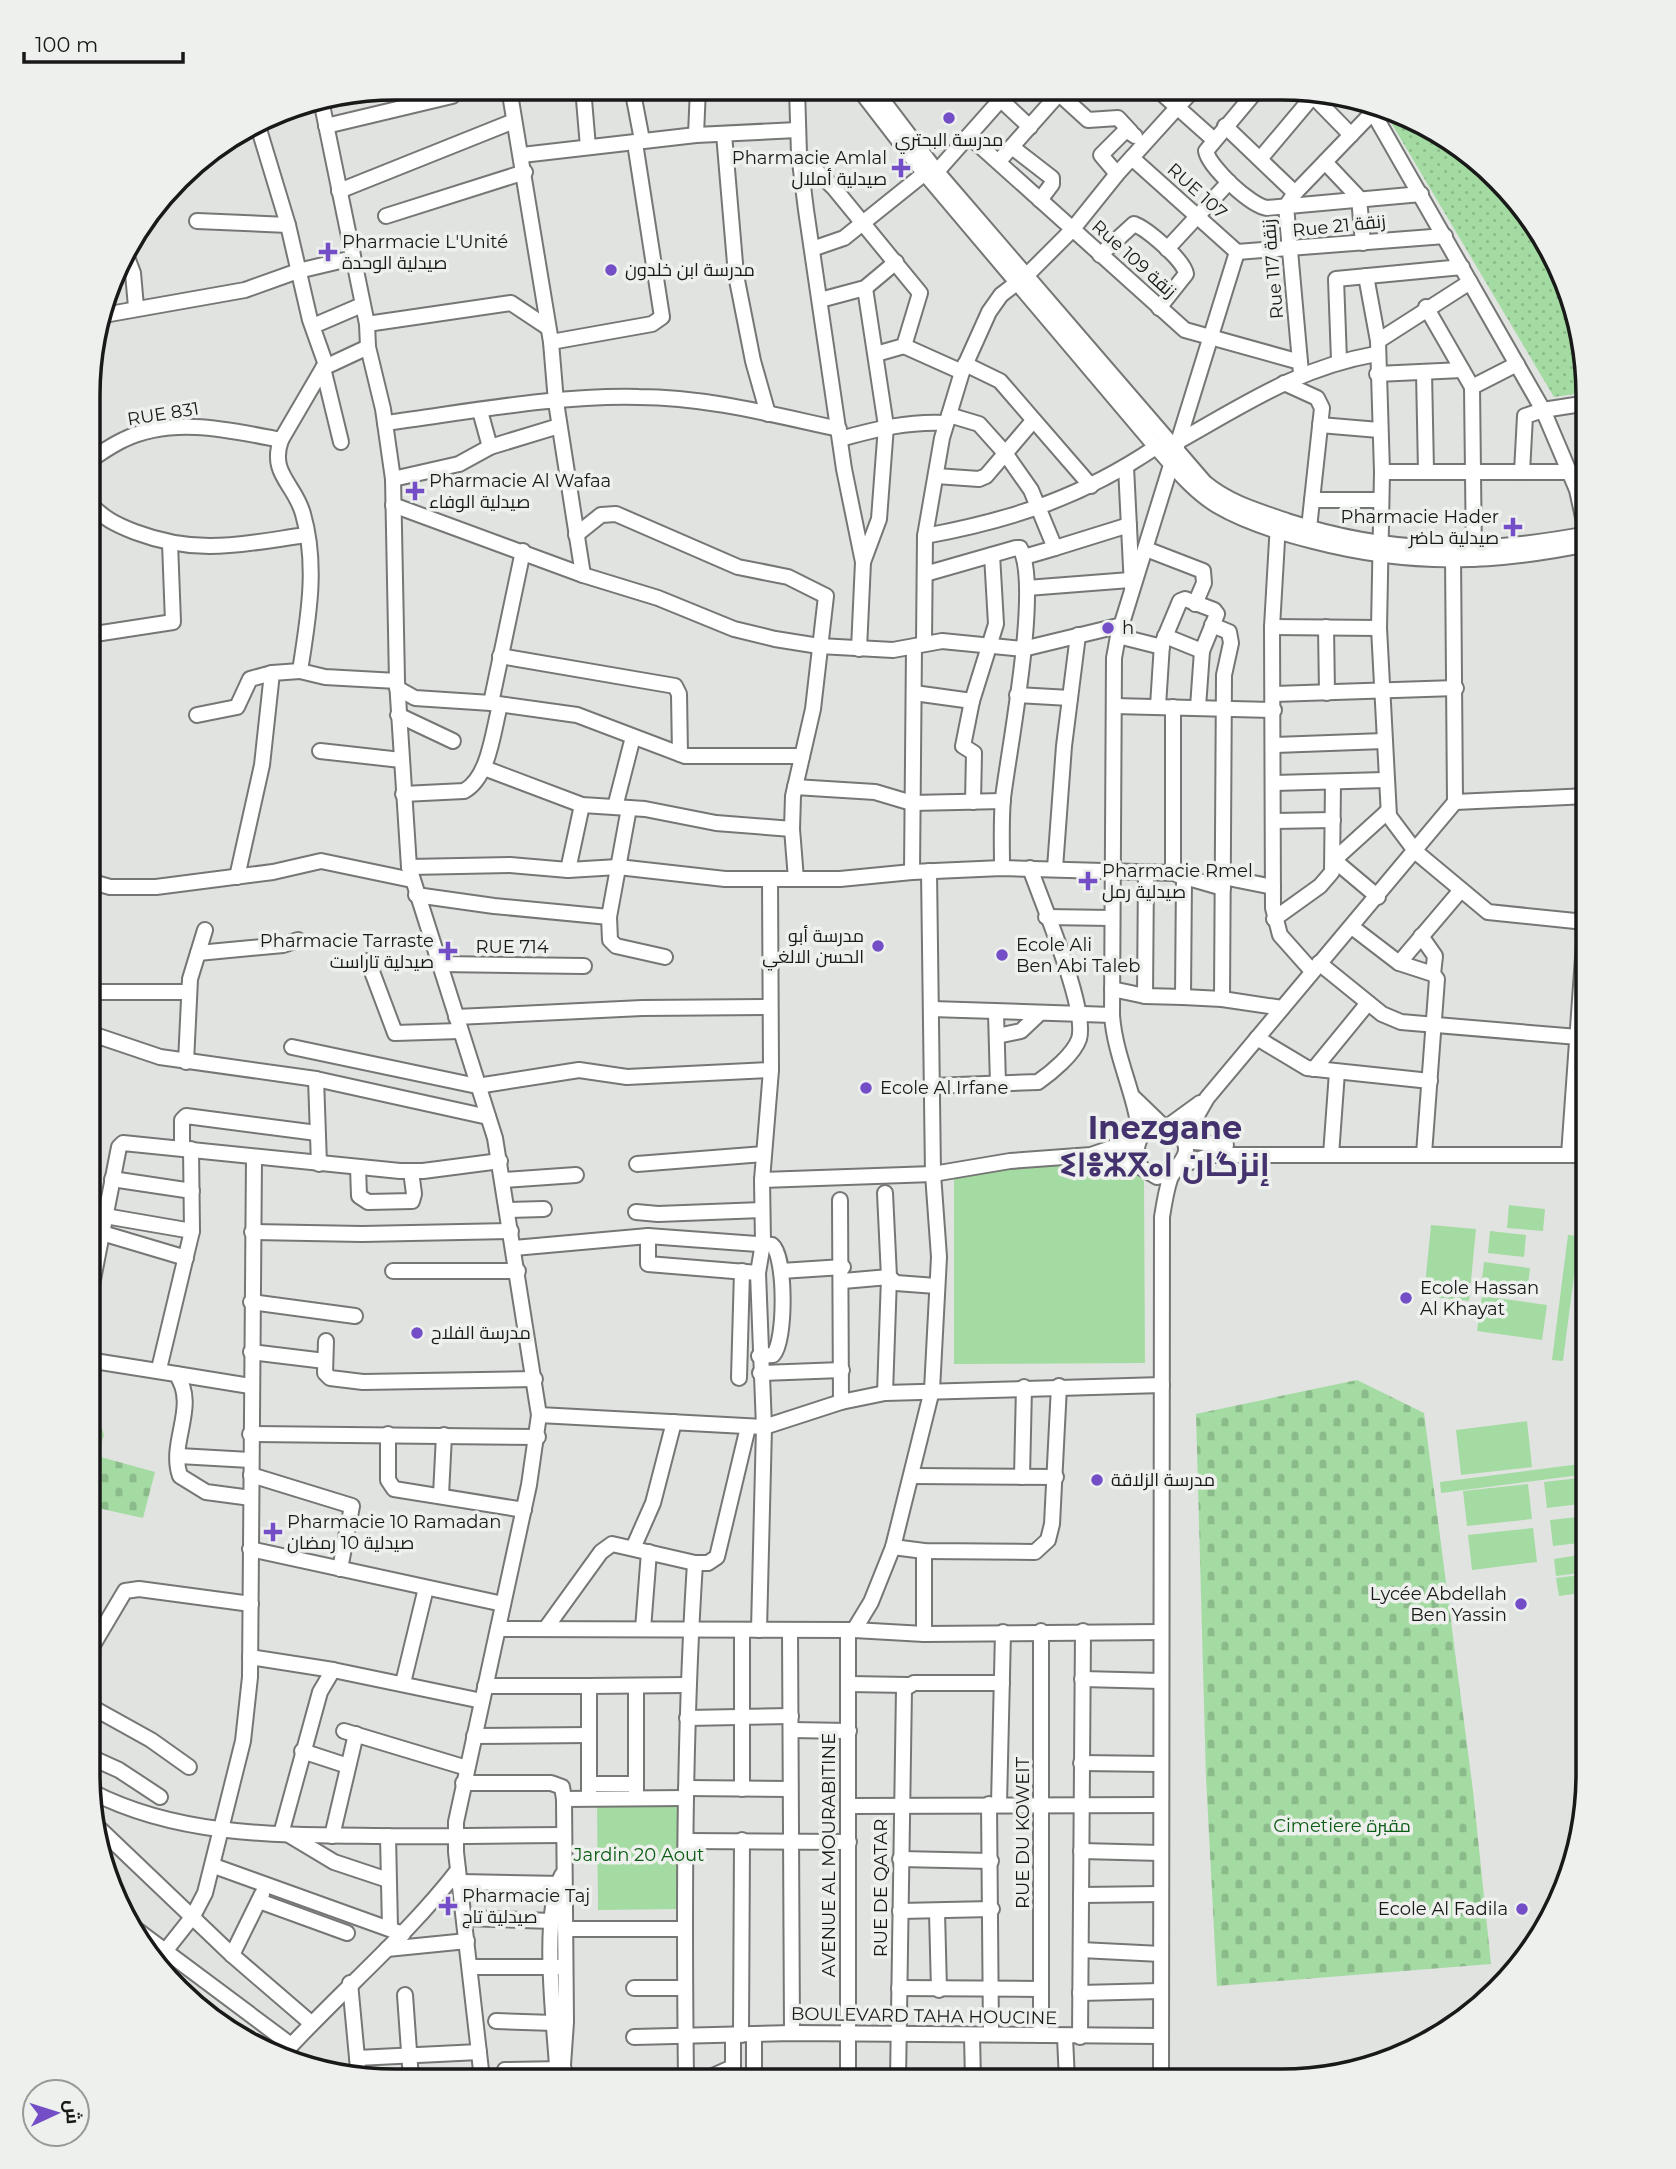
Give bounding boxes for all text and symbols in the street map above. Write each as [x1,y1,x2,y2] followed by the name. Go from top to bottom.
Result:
[24,21,184,65] scale bar
[35,32,98,57] text: 100 m
[941,110,957,126] marker: مدرسة البحتري
[895,129,1003,154] place label: مدرسة البحتري
[732,147,887,190] place label: Pharmacie Amlal صيدلية أملال
[1163,158,1231,224] street label: RUE 107
[893,160,909,176] marker: Pharmacie Amlal صيدلية أملال
[1291,210,1387,242] street label: Rue 21 زنقة
[1087,215,1181,303] street label: Rue 109 زنقة
[1258,218,1288,320] street label: Rue 117 زنقة
[342,231,508,274] place label: Pharmacie L'Unité صيدلية الوحدة
[320,244,336,260] marker: Pharmacie L'Unité صيدلية الوحدة
[625,259,755,281] place label: مدرسة ابن خلدون
[603,262,619,278] marker: مدرسة ابن خلدون
[126,397,200,431] street label: RUE 831
[429,470,611,513] place label: Pharmacie Al Wafaa صيدلية الوفاء
[407,483,423,499] marker: Pharmacie Al Wafaa صيدلية الوفاء
[1341,506,1499,549] place label: Pharmacie Hader صيدلية حاضر
[1505,519,1521,535] marker: Pharmacie Hader صيدلية حاضر
[1122,617,1134,639] place label: h
[1100,620,1116,636] marker: h
[1102,860,1253,903] place label: Pharmacie Rmel صيدلية رمل
[1080,873,1096,889] marker: Pharmacie Rmel صيدلية رمل
[762,925,864,971] place label: مدرسة أبو الحسن الالغي
[260,930,434,973] place label: Pharmacie Tarraste صيدلية تاراست
[1016,934,1140,977] place label: Ecole Ali Ben Abi Taleb
[475,936,549,958] street label: RUE 714
[870,938,886,954] marker: مدرسة أبو الحسن الالغي
[440,943,456,959] marker: Pharmacie Tarraste صيدلية تاراست
[994,947,1010,963] marker: Ecole Ali Ben Abi Taleb
[880,1077,1008,1099] place label: Ecole Al Irfane
[858,1080,874,1096] marker: Ecole Al Irfane
[1060,1108,1270,1186] district label: Inezgane ⵉⵏⴻⵣⴳⴰⵏ إنزگان
[1420,1277,1539,1320] place label: Ecole Hassan Al Khayat
[1398,1290,1414,1306] marker: Ecole Hassan Al Khayat
[431,1322,531,1345] place label: مدرسة الفلاح
[409,1325,425,1341] marker: مدرسة الفلاح
[1111,1469,1215,1491] place label: مدرسة الزلاقة
[1089,1472,1105,1488] marker: مدرسة الزلاقة
[287,1511,501,1554] place label: Pharmacie 10 Ramadan صيدلية 10 رمضان
[265,1524,281,1540] marker: Pharmacie 10 Ramadan صيدلية 10 رمضان
[1370,1583,1507,1626] place label: Lycée Abdellah Ben Yassin
[1513,1596,1529,1612] marker: Lycée Abdellah Ben Yassin
[818,1733,840,1977] street label: AVENUE AL MOURABITINE
[1012,1756,1034,1909] street label: RUE DU KOWEIT
[1273,1815,1411,1837] park label: Cimetiere مقبرة
[870,1819,892,1957] street label: RUE DE QATAR
[573,1844,704,1866] park label: Jardin 20 Aout
[462,1885,590,1929] place label: Pharmacie Taj صيدلية تاج
[440,1898,456,1914] marker: Pharmacie Taj صيدلية تاج
[1378,1898,1508,1920] place label: Ecole Al Fadila
[1514,1901,1530,1917] marker: Ecole Al Fadila
[791,2003,1057,2029] street label: BOULEVARD TAHA HOUCINE
[21,2078,91,2148] north arrow
[60,2099,85,2125] text: ش

